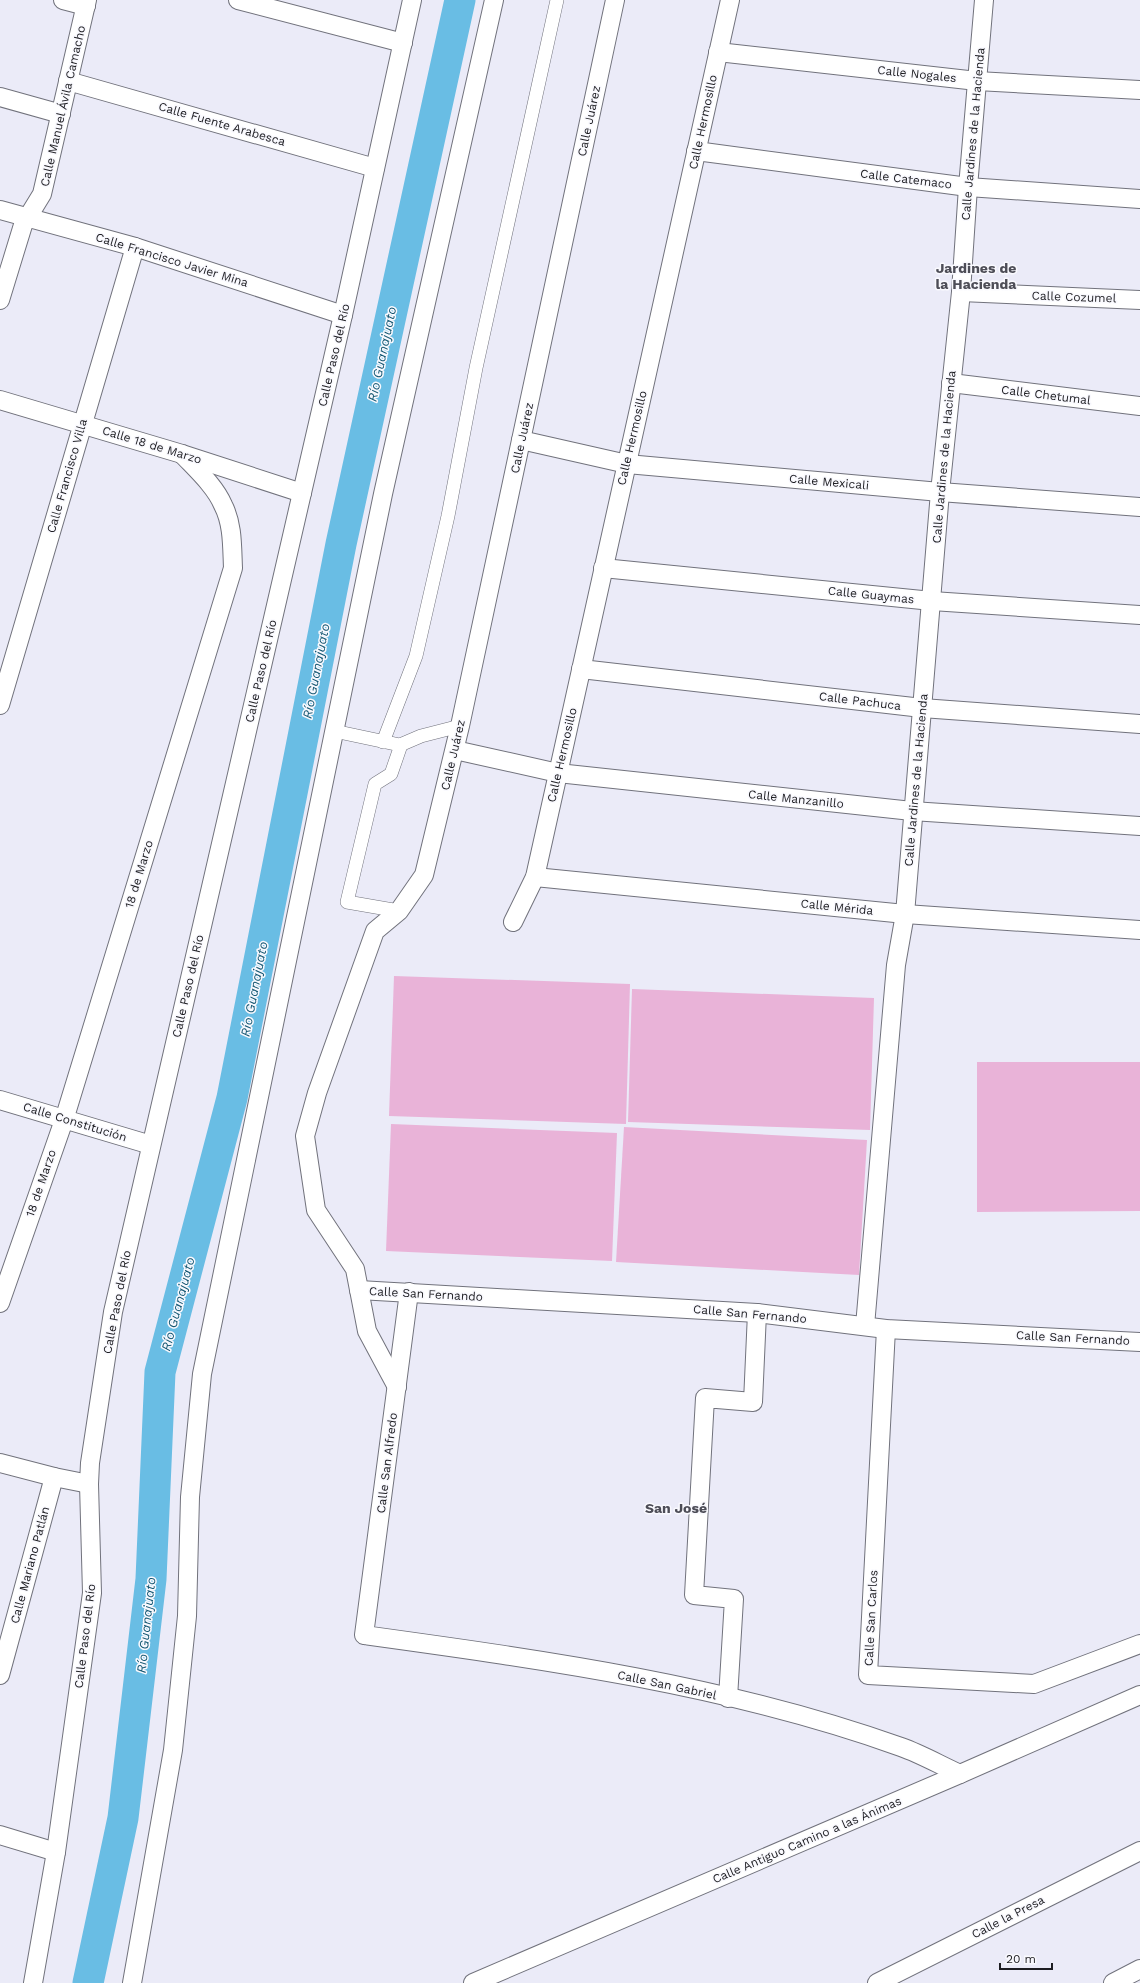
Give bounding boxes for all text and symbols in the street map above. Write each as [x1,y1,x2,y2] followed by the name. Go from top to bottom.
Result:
[38,24,88,188] street label: Calle Manuel Ávila Camacho
[958,47,988,221] street label: Calle Jardines de la Hacienda
[877,63,957,85] street label: Calle Nogales
[686,73,720,171] street label: Calle Hermosillo
[575,84,603,158] street label: Calle Juárez
[157,99,287,149] street label: Calle Fuente Arabesca
[859,166,953,192] street label: Calle Catemaco
[94,230,250,290] street label: Calle Francisco Javier Mina
[936,260,1017,292] district label: Jardines de la Hacienda
[1031,289,1117,305] street label: Calle Cozumel
[315,302,353,408] street label: Calle Paso del Río
[365,305,399,403] water label: Río Guanajuato
[929,370,959,544] street label: Calle Jardines de la Hacienda
[1000,383,1092,407] street label: Calle Chetumal
[614,389,650,487] street label: Calle Hermosillo
[508,401,536,475] street label: Calle Juárez
[44,417,90,535] street label: Calle Francisco Villa
[101,423,203,467] street label: Calle 18 de Marzo
[788,472,870,492] street label: Calle Mexicali
[827,584,915,606] street label: Calle Guaymas
[242,618,280,724] street label: Calle Paso del Río
[299,622,333,720] water label: Río Guanajuato
[818,689,902,713] street label: Calle Pachuca
[901,693,931,867] street label: Calle Jardines de la Hacienda
[544,706,580,804] street label: Calle Hermosillo
[438,718,468,792] street label: Calle Juárez
[747,787,845,811] street label: Calle Manzanillo
[122,838,156,910] street label: 18 de Marzo
[800,896,874,918] street label: Calle Mérida
[169,933,207,1039] street label: Calle Paso del Río
[237,940,271,1038] water label: Río Guanajuato
[21,1100,129,1144] street label: Calle Constitución
[23,1148,59,1218] street label: 18 de Marzo
[100,1249,134,1355] street label: Calle Paso del Río
[158,1255,198,1353] water label: Río Guanajuato
[369,1284,483,1304] street label: Calle San Fernando
[693,1302,807,1326] street label: Calle San Fernando
[1016,1328,1130,1348] street label: Calle San Fernando
[374,1412,400,1514] street label: Calle San Alfredo
[645,1500,707,1516] district label: San José
[8,1505,52,1625] street label: Calle Mariano Patlán
[861,1570,881,1666] street label: Calle San Carlos
[133,1576,159,1674] water label: Río Guanajuato
[72,1583,98,1689] street label: Calle Paso del Río
[616,1668,718,1702] street label: Calle San Gabriel
[710,1794,904,1886] street label: Calle Antiguo Camino a las Ánimas
[969,1893,1047,1941] street label: Calle la Presa
[1000,1945,1052,1971] scale bar
[1006,1952,1036,1966] text: 20 m

